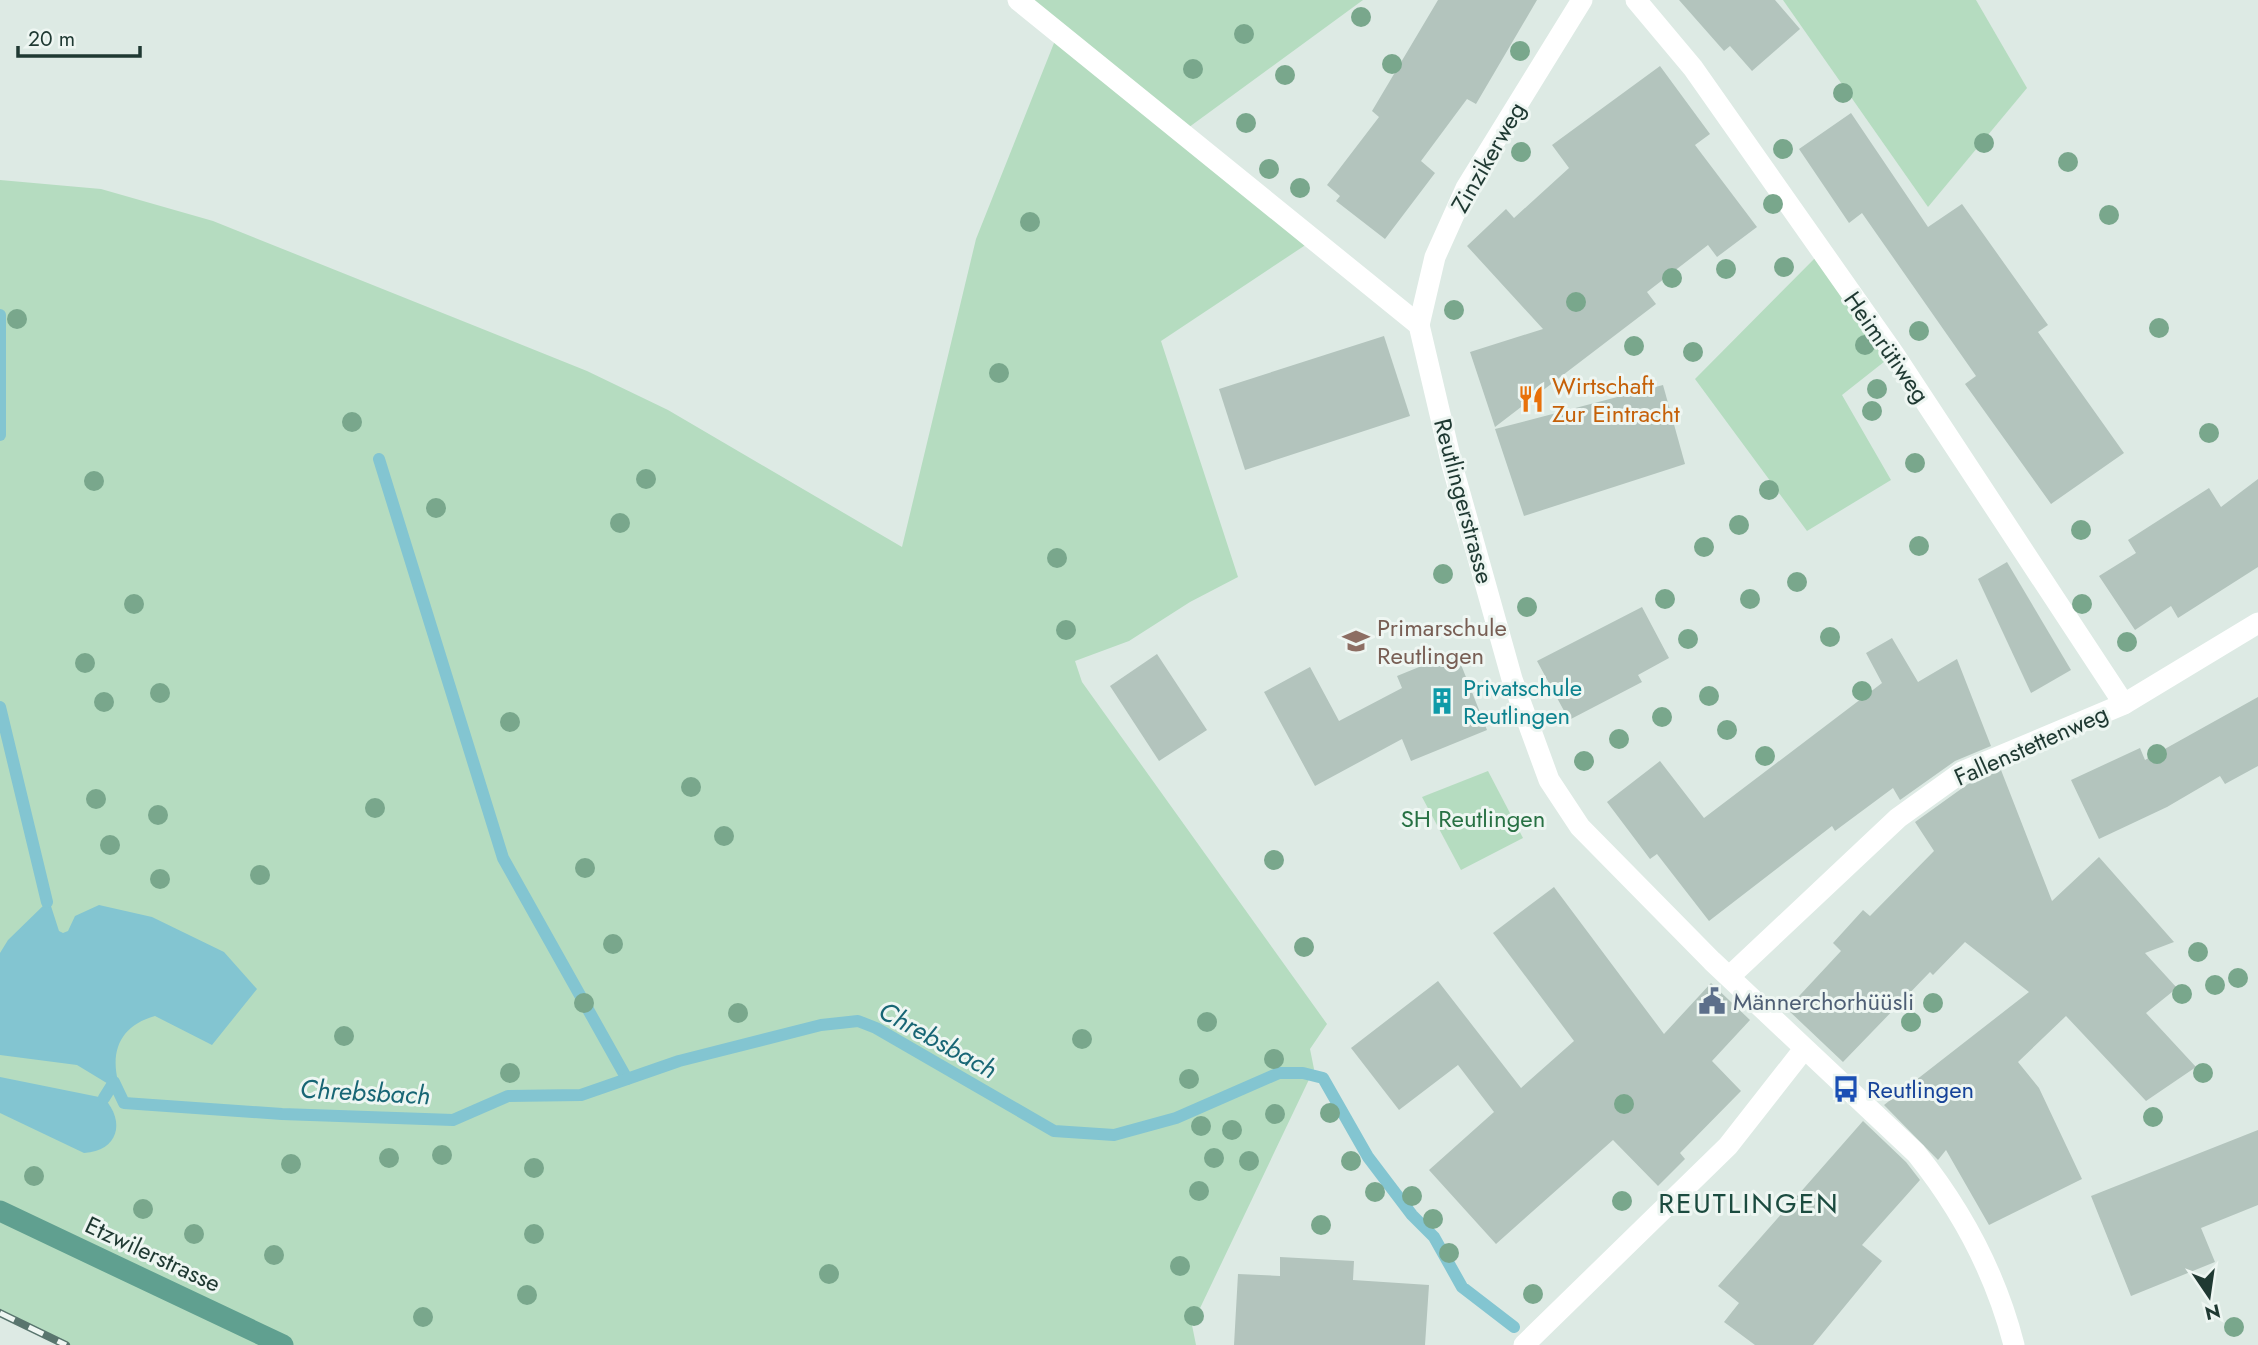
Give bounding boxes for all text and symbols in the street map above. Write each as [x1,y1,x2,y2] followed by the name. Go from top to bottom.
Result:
[18,14,140,58] scale bar
[28,24,75,54] text: 20 m
[1442,95,1534,219] street label: Zinzikerweg
[1836,284,1938,410] street label: Heimrütiweg
[1552,368,1680,431] place label: Wirtschaft Zur Eintracht
[1516,384,1546,414] restaurant icon: Wirtschaft Zur Eintracht
[1425,415,1503,587] street label: Reutlingerstrasse
[1377,610,1507,673] place label: Primarschule Reutlingen
[1341,626,1371,656] school or university icon: Primarschule Reutlingen
[1463,670,1582,733] place label: Privatschule Reutlingen
[1427,686,1457,716] building icon: Privatschule Reutlingen
[1949,695,2113,795] street label: Fallenstettenweg
[1401,801,1545,836] park label: SH Reutlingen
[1733,984,1914,1019] place label: Männerchorhüüsli
[1697,986,1727,1016] public building icon: Männerchorhüüsli
[872,992,1004,1088] water label: Chrebsbach
[299,1070,431,1114] water label: Chrebsbach
[1867,1072,1974,1107] place label: Reutlingen
[1831,1074,1861,1104] bus stop icon: Reutlingen
[1658,1183,1840,1224] district label: REUTLINGEN
[79,1207,227,1301] street label: Etzwilerstrasse
[2174,1261,2244,1331] north arrow
[2202,1297,2223,1327] text: N

